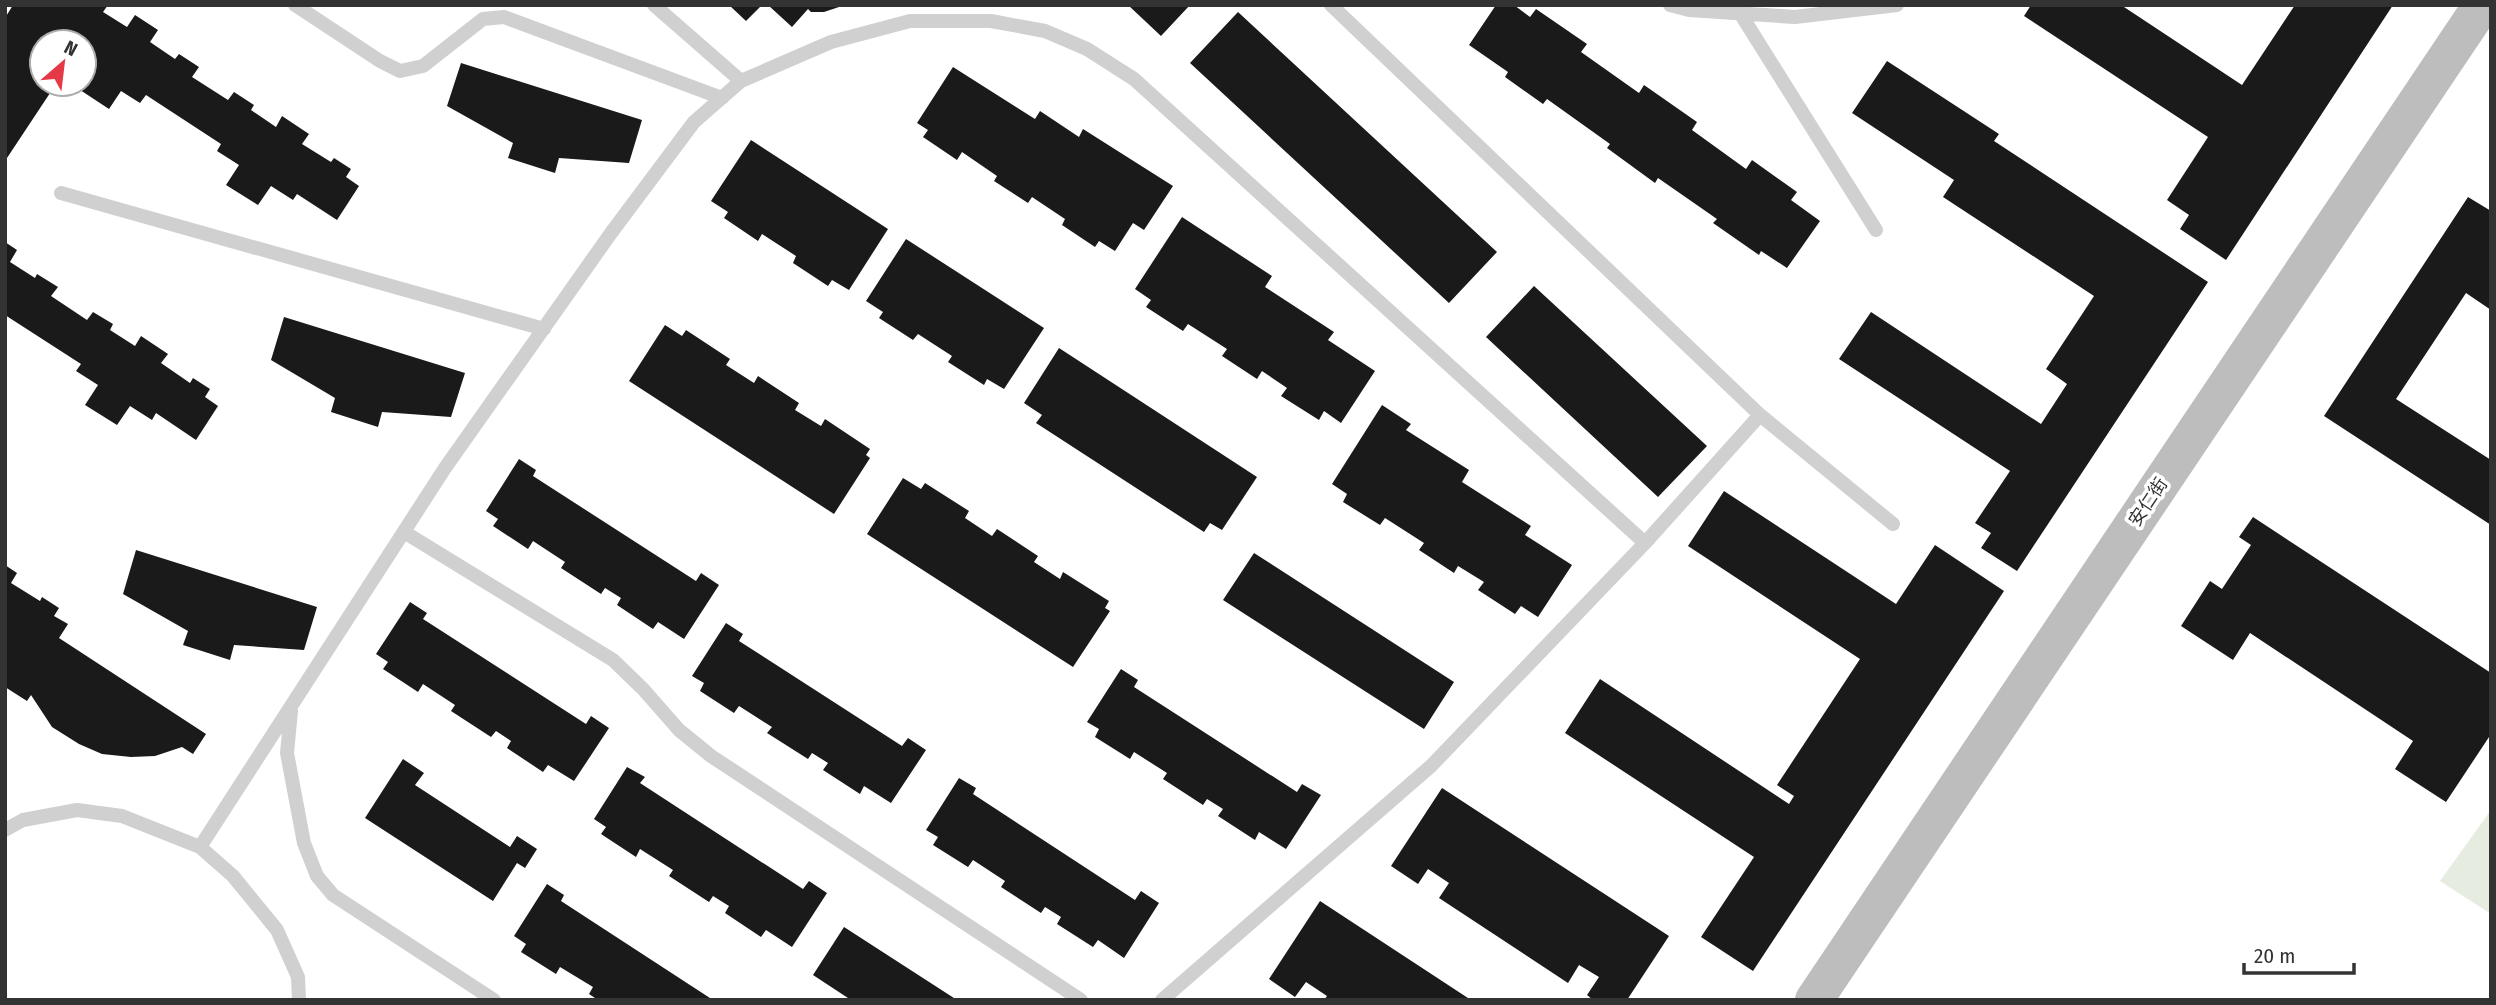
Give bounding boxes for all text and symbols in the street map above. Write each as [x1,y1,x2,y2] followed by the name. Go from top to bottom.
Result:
[28,28,98,98] north arrow
[60,36,81,61] text: N
[2124,473,2172,531] street label: 安仁街
[2244,932,2354,976] scale bar
[2254,943,2295,969] text: 20 m

